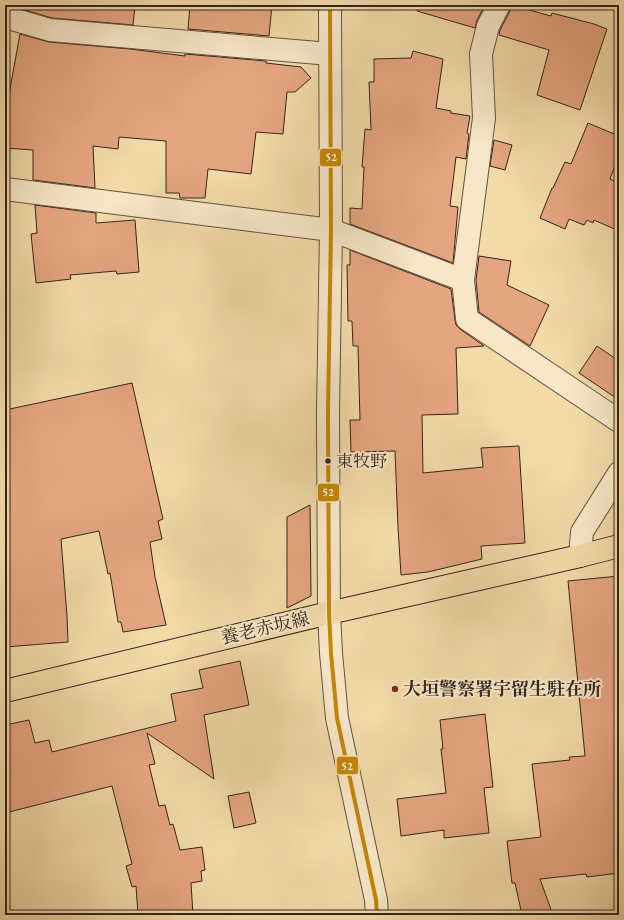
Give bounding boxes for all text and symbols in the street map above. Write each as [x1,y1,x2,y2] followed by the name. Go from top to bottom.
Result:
[319,148,342,167] line badge: 52
[325,150,337,164] text: 52
[336,450,387,472] place label: 東牧野
[323,456,333,466] marker: 東牧野
[317,483,340,502] line badge: 52
[322,485,334,499] text: 52
[218,606,311,649] street label: 養老赤坂線
[403,677,601,700] place label: 大垣警察署宇留生駐在所
[390,684,400,694] marker: 大垣警察署宇留生駐在所
[336,756,359,775] line badge: 52
[341,759,353,773] text: 52

